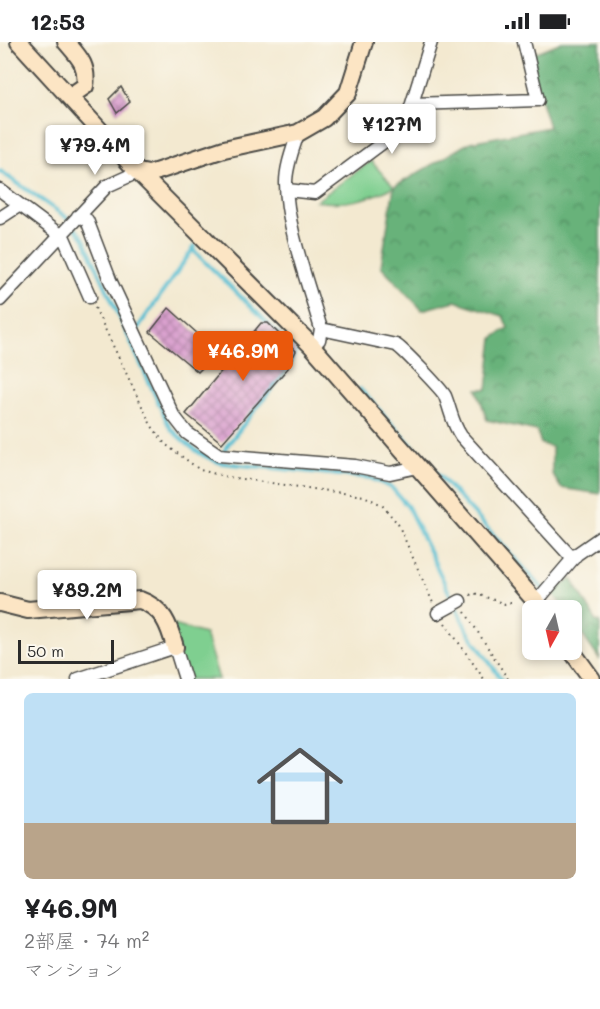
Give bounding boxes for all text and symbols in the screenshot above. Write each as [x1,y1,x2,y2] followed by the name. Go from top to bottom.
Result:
[30,7,85,36] text: 12:53
[350,104,434,155] pin: ¥127M
[362,110,422,136] text: ¥127M
[46,125,144,176] pin: ¥79.4M
[59,131,131,157] text: ¥79.4M
[194,331,292,382] pin: ¥46.9M
[207,337,279,363] text: ¥46.9M
[38,570,136,621] pin: ¥89.2M
[51,576,123,602] text: ¥89.2M
[522,600,582,660] north arrow
[522,600,582,660] map controls
[18,637,114,664] scale bar
[27,640,64,661] text: 50 m
[246,732,354,840] icon: home
[24,891,118,925] text: ¥46.9M
[24,927,149,953] text: 2部屋 · 74 m²
[24,956,123,982] text: マンション

